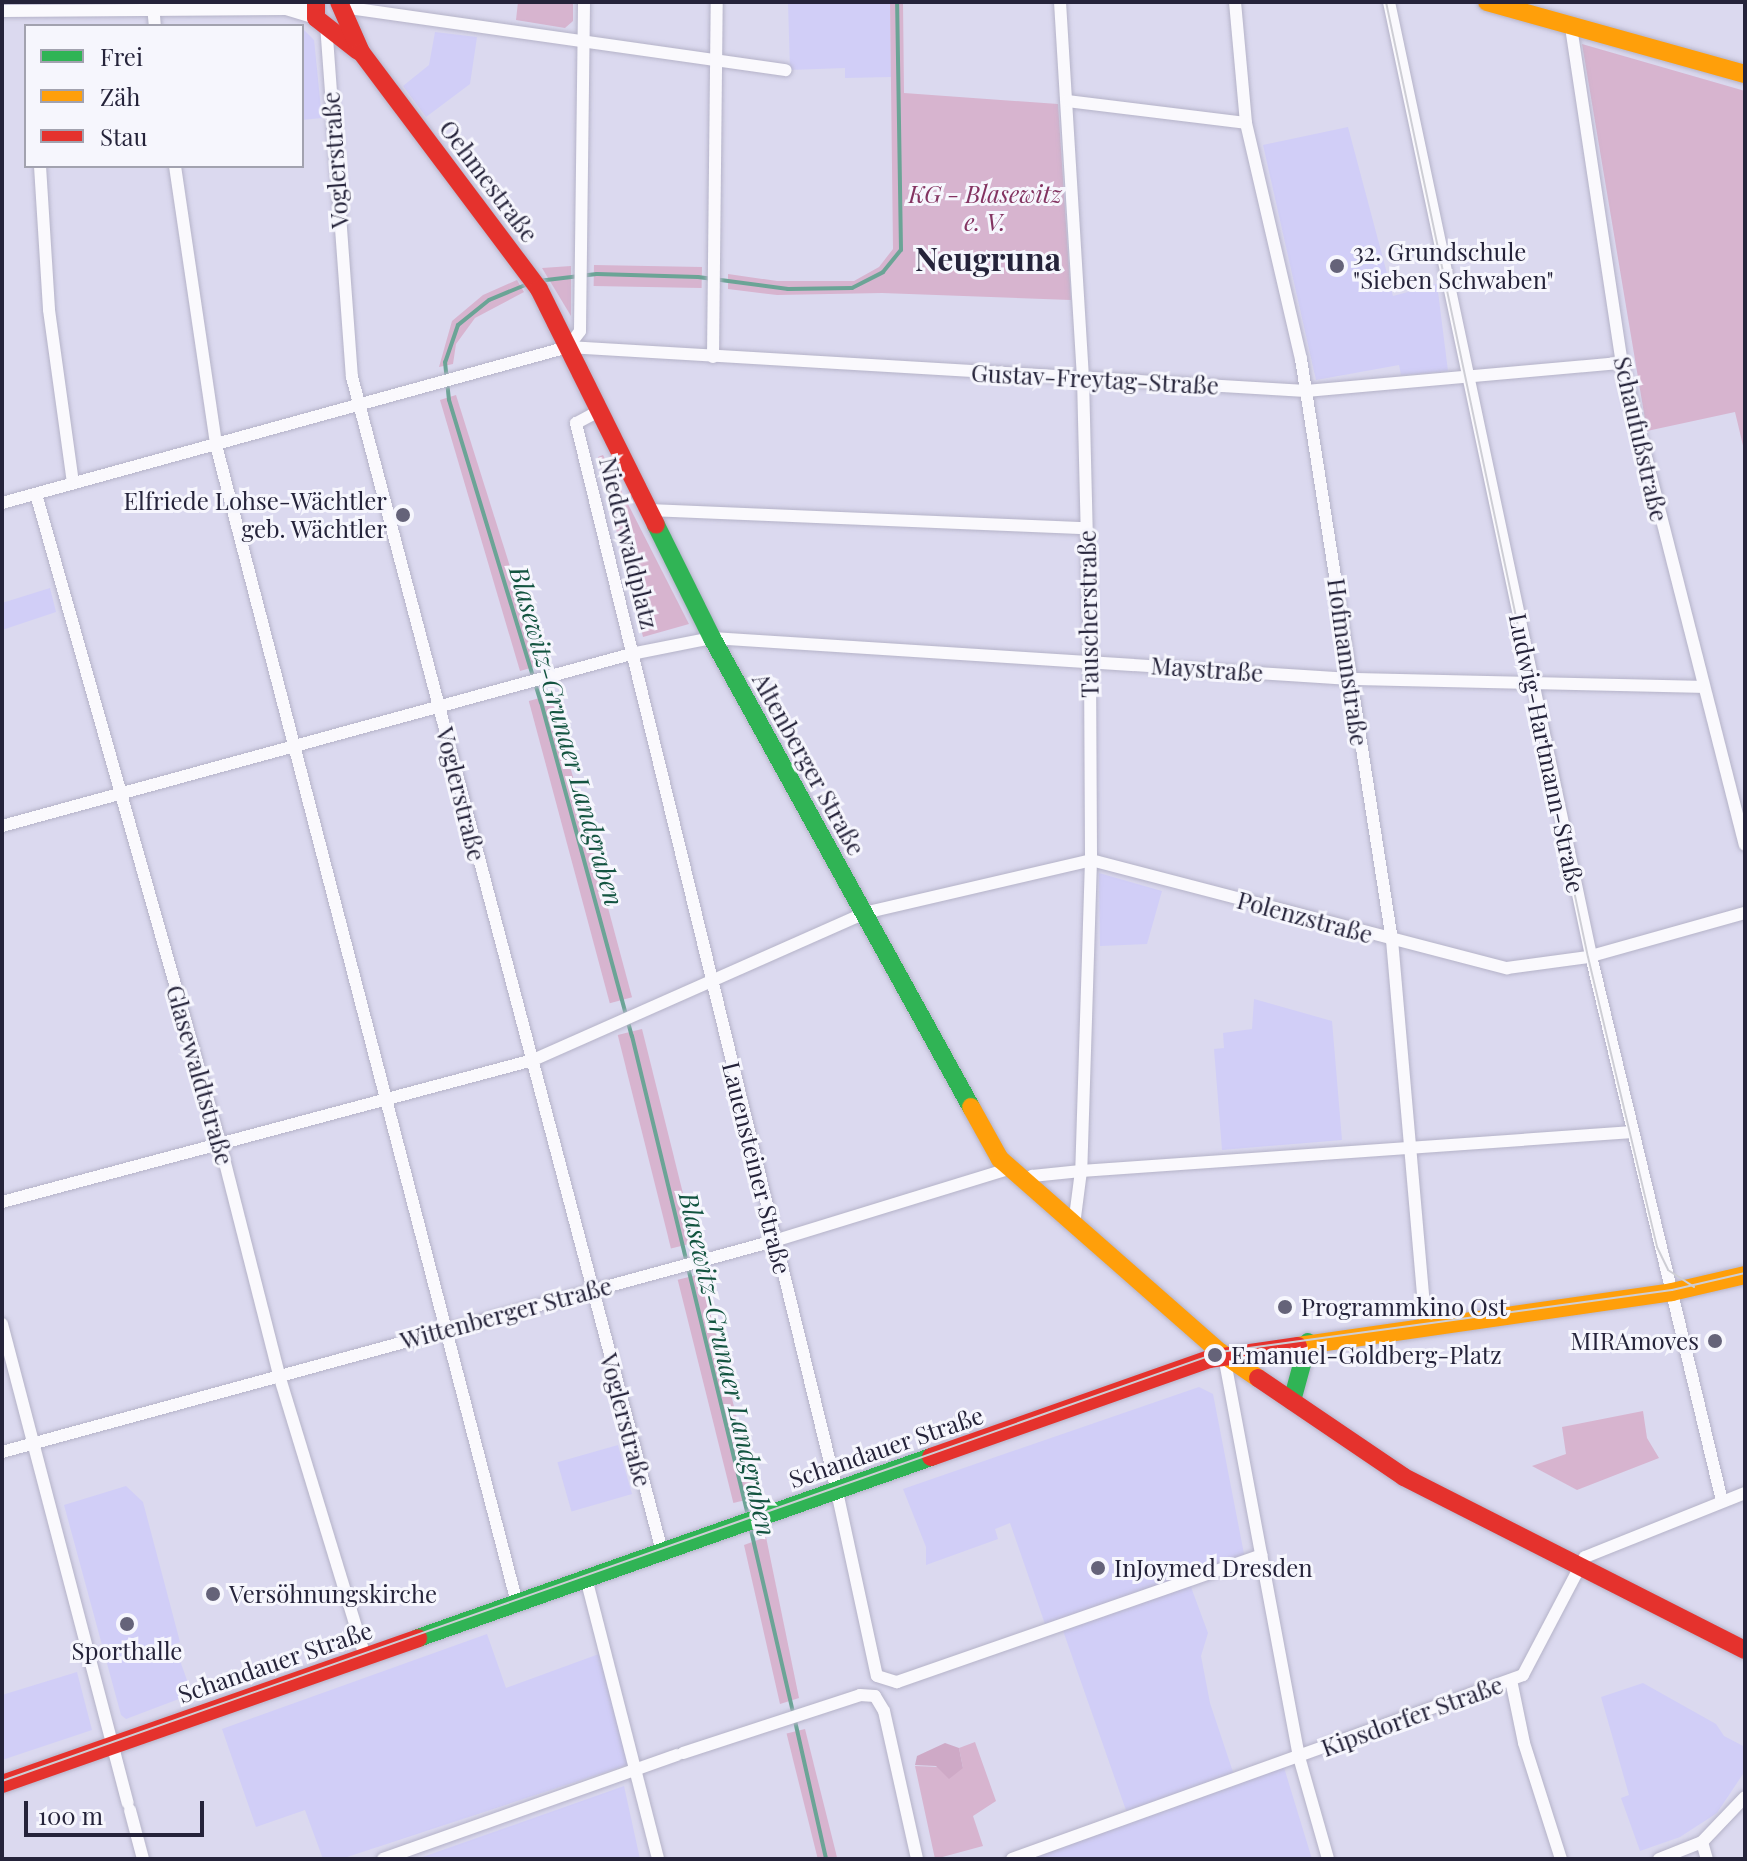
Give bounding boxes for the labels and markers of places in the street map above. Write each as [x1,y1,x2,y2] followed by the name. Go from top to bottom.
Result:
[1353,238,1554,294] place label: 32. Grundschule "Sieben Schwaben"
[1328,257,1346,275] marker: 32. Grundschule "Sieben Schwaben"
[123,487,387,543] place label: Elfriede Lohse-Wächtler geb. Wächtler
[394,506,412,524] marker: Elfriede Lohse-Wächtler geb. Wächtler
[1301,1293,1507,1321] place label: Programmkino Ost
[1276,1298,1294,1316] marker: Programmkino Ost
[1571,1327,1699,1355] place label: MIRAmoves
[1706,1332,1724,1350] marker: MIRAmoves
[1231,1341,1502,1369] place label: Emanuel-Goldberg-Platz
[1206,1346,1224,1364] marker: Emanuel-Goldberg-Platz
[1114,1554,1313,1582] place label: InJoymed Dresden
[1089,1559,1107,1577] marker: InJoymed Dresden
[229,1580,437,1608] place label: Versöhnungskirche
[204,1585,222,1603] marker: Versöhnungskirche
[118,1615,136,1633] marker: Sporthalle
[72,1637,182,1665] place label: Sporthalle

